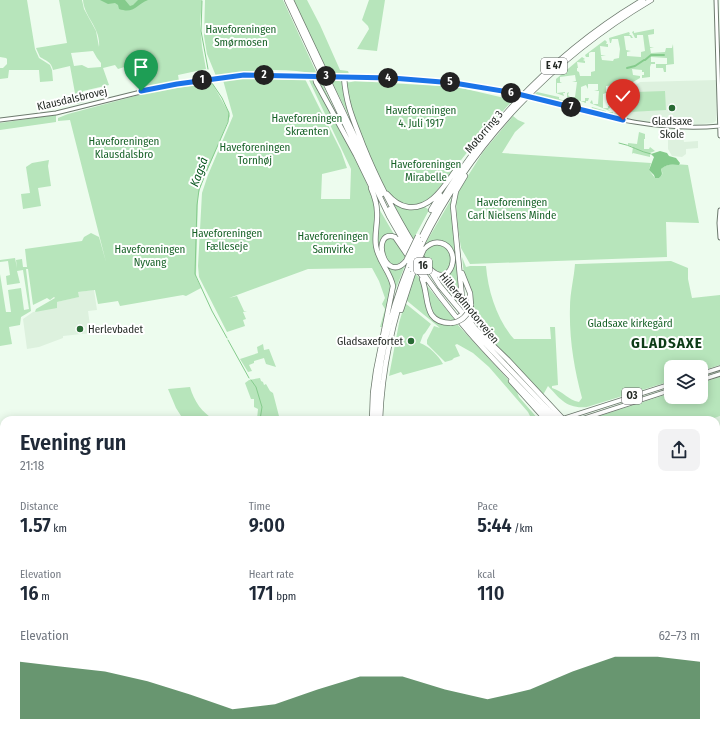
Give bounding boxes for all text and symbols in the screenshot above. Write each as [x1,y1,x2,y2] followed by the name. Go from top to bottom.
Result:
[206,23,276,49] park label: Haveforeningen Smørmosen
[124,50,158,91] pin
[130,56,152,78] icon: arrive
[541,58,567,74] road number: E 47
[254,65,274,85] pin: 2
[316,66,336,86] pin: 3
[261,68,267,81] text: 2
[378,68,398,88] pin: 4
[323,69,329,82] text: 3
[192,70,212,90] pin: 1
[385,71,391,84] text: 4
[440,72,460,92] pin: 5
[200,73,204,86] text: 1
[447,75,453,88] text: 5
[606,79,640,120] pin
[501,83,521,103] pin: 6
[36,85,109,113] street label: Klausdalsbrovej
[612,85,634,107] icon: check
[508,86,514,99] text: 6
[561,97,581,117] pin: 7
[569,100,573,113] text: 7
[667,103,677,113] marker: Gladsaxe Skole
[386,104,456,130] park label: Haveforeningen 4. Juli 1917
[462,108,506,156] street label: Motorring 3
[272,112,342,138] park label: Haveforeningen Skrænten
[652,115,692,141] place label: Gladsaxe Skole
[89,135,159,161] park label: Haveforeningen Klausdalsbro
[220,141,290,167] park label: Haveforeningen Tornhøj
[187,155,211,189] water label: Kagså
[391,158,461,184] park label: Haveforeningen Mirabelle
[468,196,556,222] park label: Haveforeningen Carl Nielsens Minde
[192,227,262,253] park label: Haveforeningen Fælleseje
[298,230,368,256] park label: Haveforeningen Samvirke
[115,243,185,269] park label: Haveforeningen Nyvang
[414,258,432,274] road number: 16
[436,270,502,346] street label: Hillerødmotorvejen
[587,317,673,330] park label: Gladsaxe kirkegård
[88,323,144,336] place label: Herlevbadet
[75,324,85,334] marker: Herlevbadet
[631,334,703,352] district label: GLADSAXE
[337,335,403,348] place label: Gladsaxefortet
[406,336,416,346] marker: Gladsaxefortet
[664,360,708,404] map controls
[664,360,708,404] button: layers
[622,388,642,404] road number: O3
[20,429,126,456] text: Evening run
[658,429,700,471] button: share
[20,458,44,473] text: 21:18
[20,500,59,513] text: Distance
[249,500,270,513] text: Time
[477,500,498,513] text: Pace
[20,513,51,537] text: 1.57
[249,513,285,537] text: 9:00
[477,513,512,537] text: 5:44
[51,522,67,535] text: km
[512,522,533,535] text: /km
[20,568,61,581] text: Elevation
[249,568,294,581] text: Heart rate
[477,568,495,581] text: kcal
[20,581,39,605] text: 16
[249,581,274,605] text: 171
[477,581,504,605] text: 110
[39,590,50,603] text: m
[274,590,296,603] text: bpm
[20,628,69,643] text: Elevation
[658,628,700,643] text: 62–73 m

